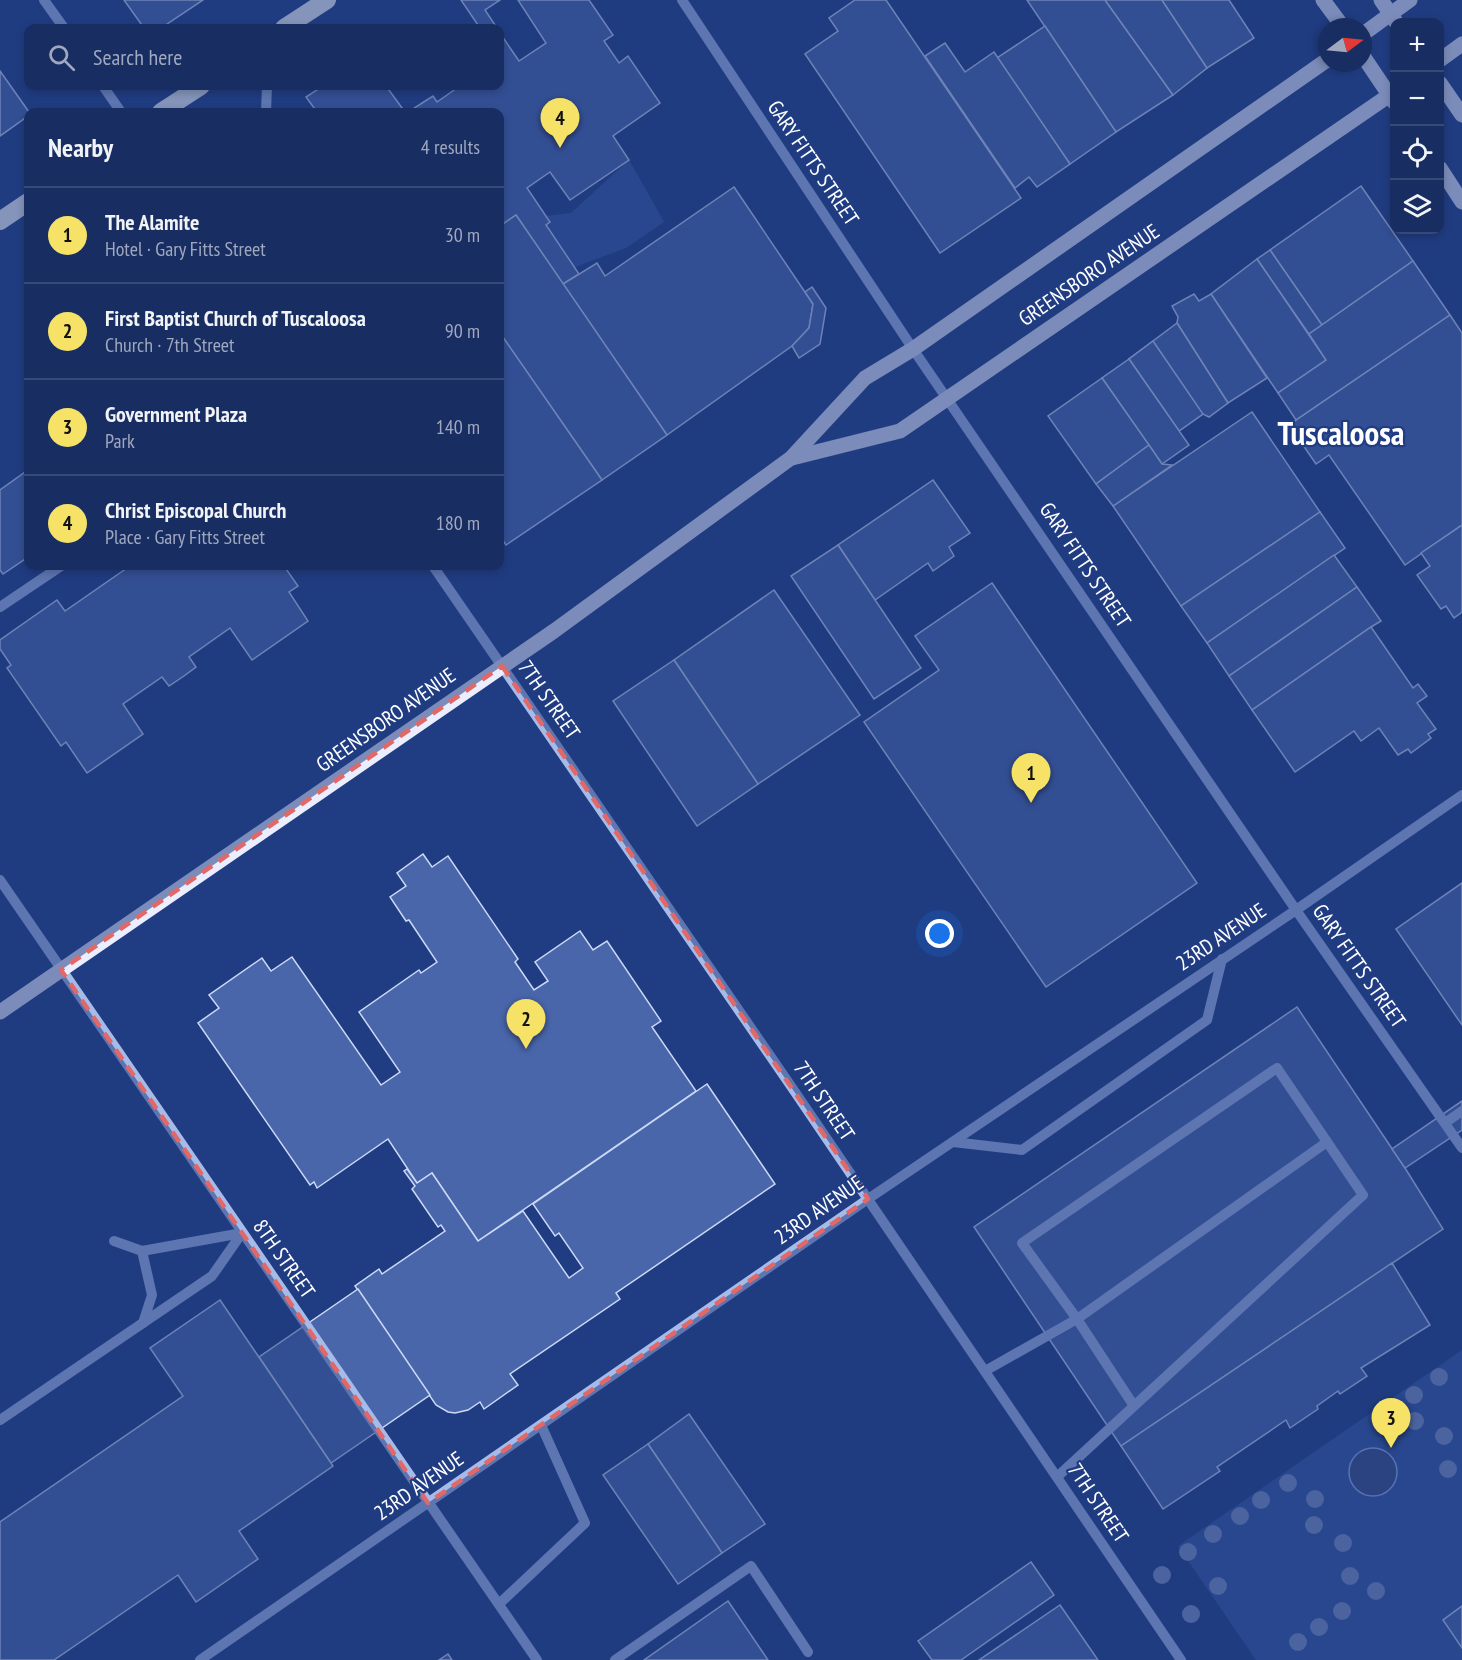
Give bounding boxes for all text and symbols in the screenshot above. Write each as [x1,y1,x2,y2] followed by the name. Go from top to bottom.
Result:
[1318,18,1372,72] north arrow
[1390,18,1444,234] map controls
[1390,18,1444,72] button: +
[24,24,504,90] search box
[45,41,78,74] icon: search
[93,43,182,71] text: Search here
[1390,72,1444,126] button: −
[762,95,866,231] street label: GARY FITTS STREET
[540,98,580,148] pin: 4
[1390,126,1444,180] button: locate
[48,131,113,164] text: Nearby
[421,134,480,160] text: 4 results
[1390,180,1444,234] button: layers
[105,208,199,236] text: The Alamite
[1013,218,1164,332] street label: GREENSBORO AVENUE
[63,222,72,248] text: 1
[445,222,480,248] text: 30 m
[105,236,266,262] text: Hotel · Gary Fitts Street
[105,304,366,332] text: First Baptist Church of Tuscaloosa
[63,318,72,344] text: 2
[445,318,480,344] text: 90 m
[105,332,235,358] text: Church · 7th Street
[105,400,247,428] text: Government Plaza
[1278,411,1404,454] district label: Tuscaloosa
[63,414,72,440] text: 3
[436,414,480,440] text: 140 m
[105,428,135,454] text: Park
[105,496,286,524] text: Christ Episcopal Church
[1034,497,1138,633] street label: GARY FITTS STREET
[63,510,72,536] text: 4
[436,510,480,536] text: 180 m
[105,524,265,550] text: Place · Gary Fitts Street
[512,655,587,745] street label: 7TH STREET
[311,661,461,778] street label: GREENSBORO AVENUE
[1012,754,1050,803] pin: 1
[1170,897,1271,977] street label: 23RD AVENUE
[1307,899,1412,1033] street label: GARY FITTS STREET
[925,919,954,948] your location
[506,1000,546,1049] pin: 2
[788,1056,861,1146] street label: 7TH STREET
[769,1169,869,1250] street label: 23RD AVENUE
[247,1214,322,1304] street label: 8TH STREET
[1372,1398,1410,1448] pin: 3
[369,1445,469,1526] street label: 23RD AVENUE
[1062,1458,1135,1548] street label: 7TH STREET

